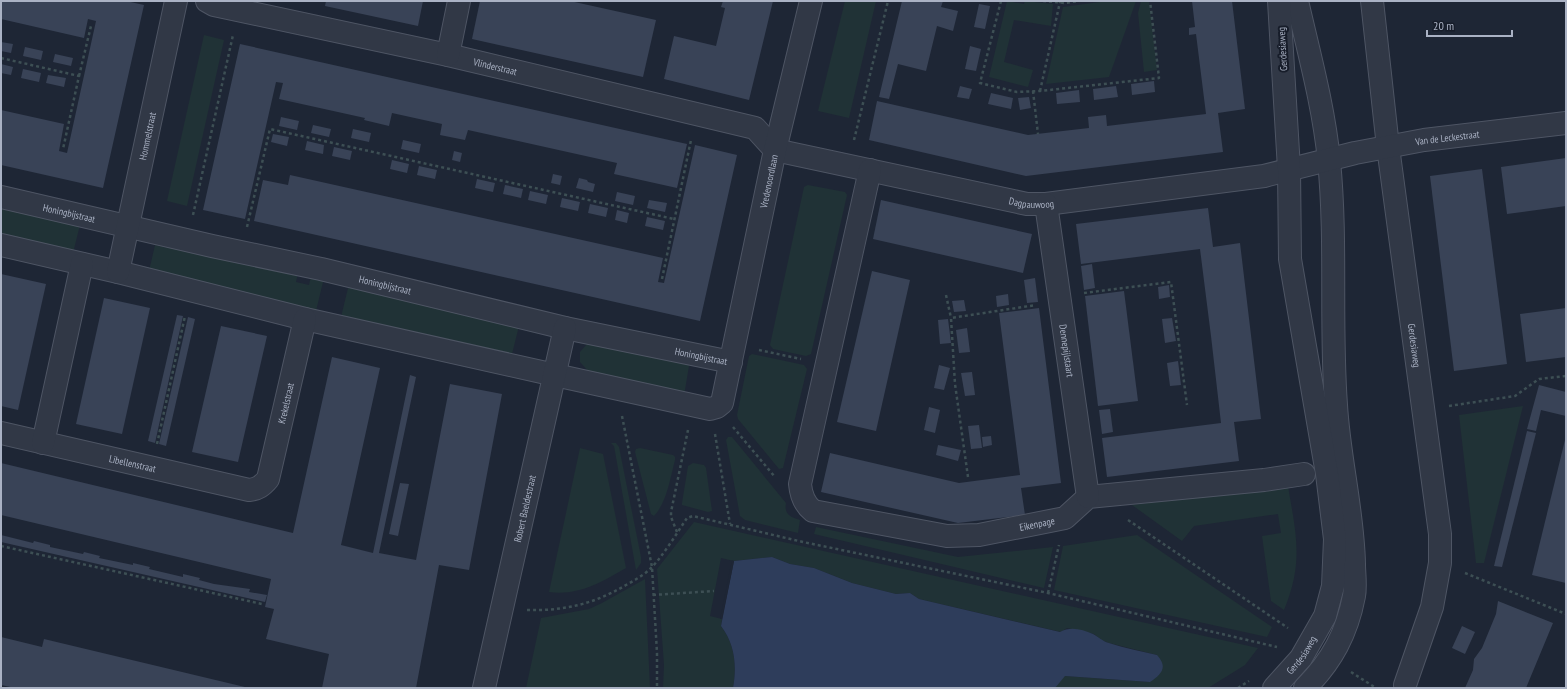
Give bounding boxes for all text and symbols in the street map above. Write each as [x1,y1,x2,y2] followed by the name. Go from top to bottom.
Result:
[1427,12,1512,38] scale bar
[1433,18,1454,33] text: 20 m
[1275,27,1290,71] street label: Gerdesiaweg
[471,55,519,78] street label: Vlinderstraat
[136,111,159,161] street label: Hommelstraat
[1413,127,1480,149] street label: Van de Leckestraat
[757,153,781,210] street label: Vredenoordlaan
[1008,194,1055,211] street label: Dagpauwoog
[42,201,97,226] street label: Honingbijstraat
[358,272,413,298] street label: Honingbijstraat
[1056,323,1077,378] street label: Dennepijlstaart
[1405,323,1424,368] street label: Gerdesiaweg
[674,345,729,368] street label: Honingbijstraat
[275,381,297,425] street label: Krekelstraat
[108,452,157,475] street label: Libellenstraat
[511,474,539,543] street label: Robert Baeldestraat
[1018,514,1056,534] street label: Eikenpage
[1284,634,1319,677] street label: Gerdesiaweg

